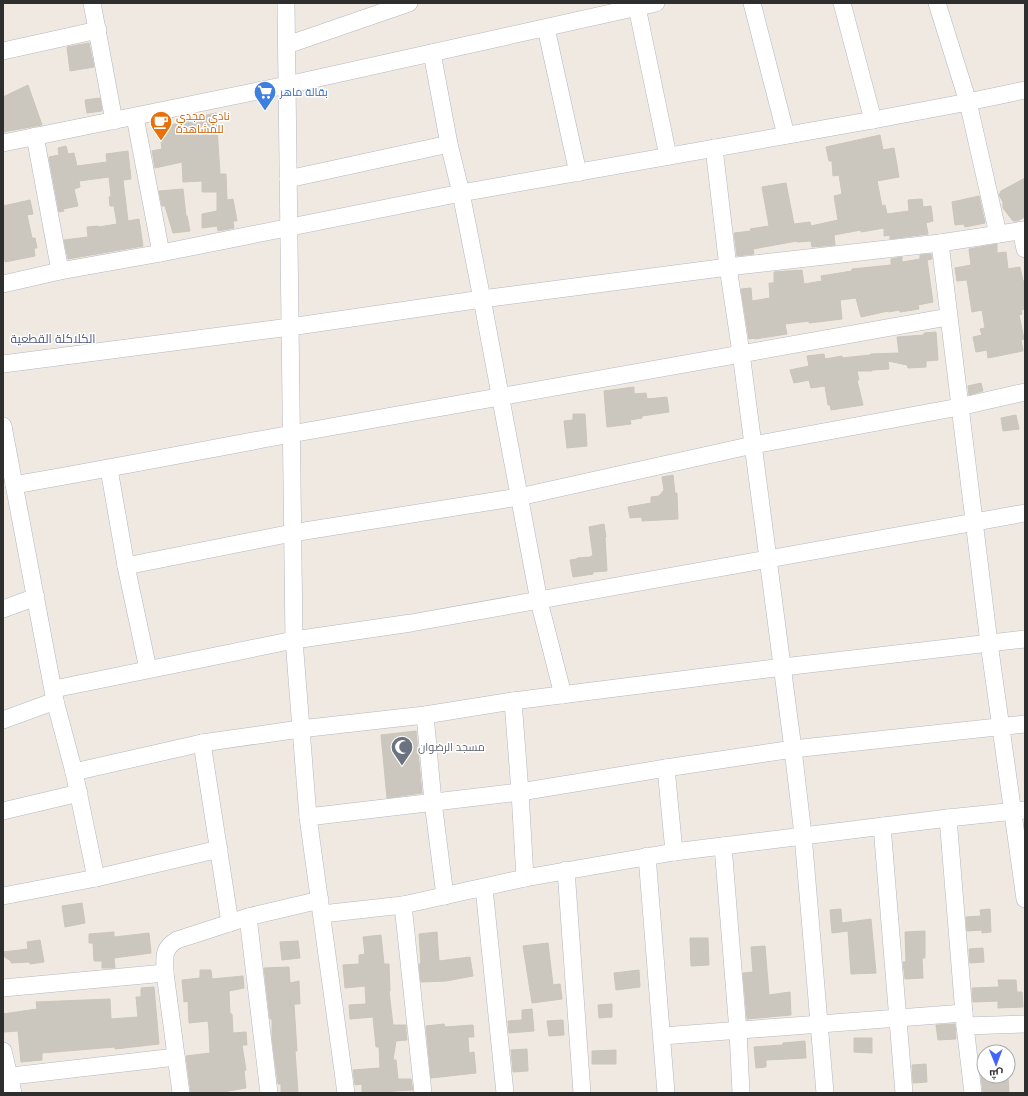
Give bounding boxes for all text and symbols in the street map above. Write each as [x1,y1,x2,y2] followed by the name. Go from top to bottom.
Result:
[252,79,278,112] supermarket icon: بقالة ماهر
[279,85,328,100] place label: بقالة ماهر
[148,109,174,142] cafe icon: نادي مجدي للمشاهدة
[176,109,230,137] place label: نادي مجدي للمشاهدة
[11,331,95,347] district label: الكلاكلة القطعية
[389,734,415,767] mosque icon: مسجد الرضوان
[418,740,485,755] place label: مسجد الرضوان
[976,1044,1016,1084] north arrow
[989,1066,1003,1081] text: ش

